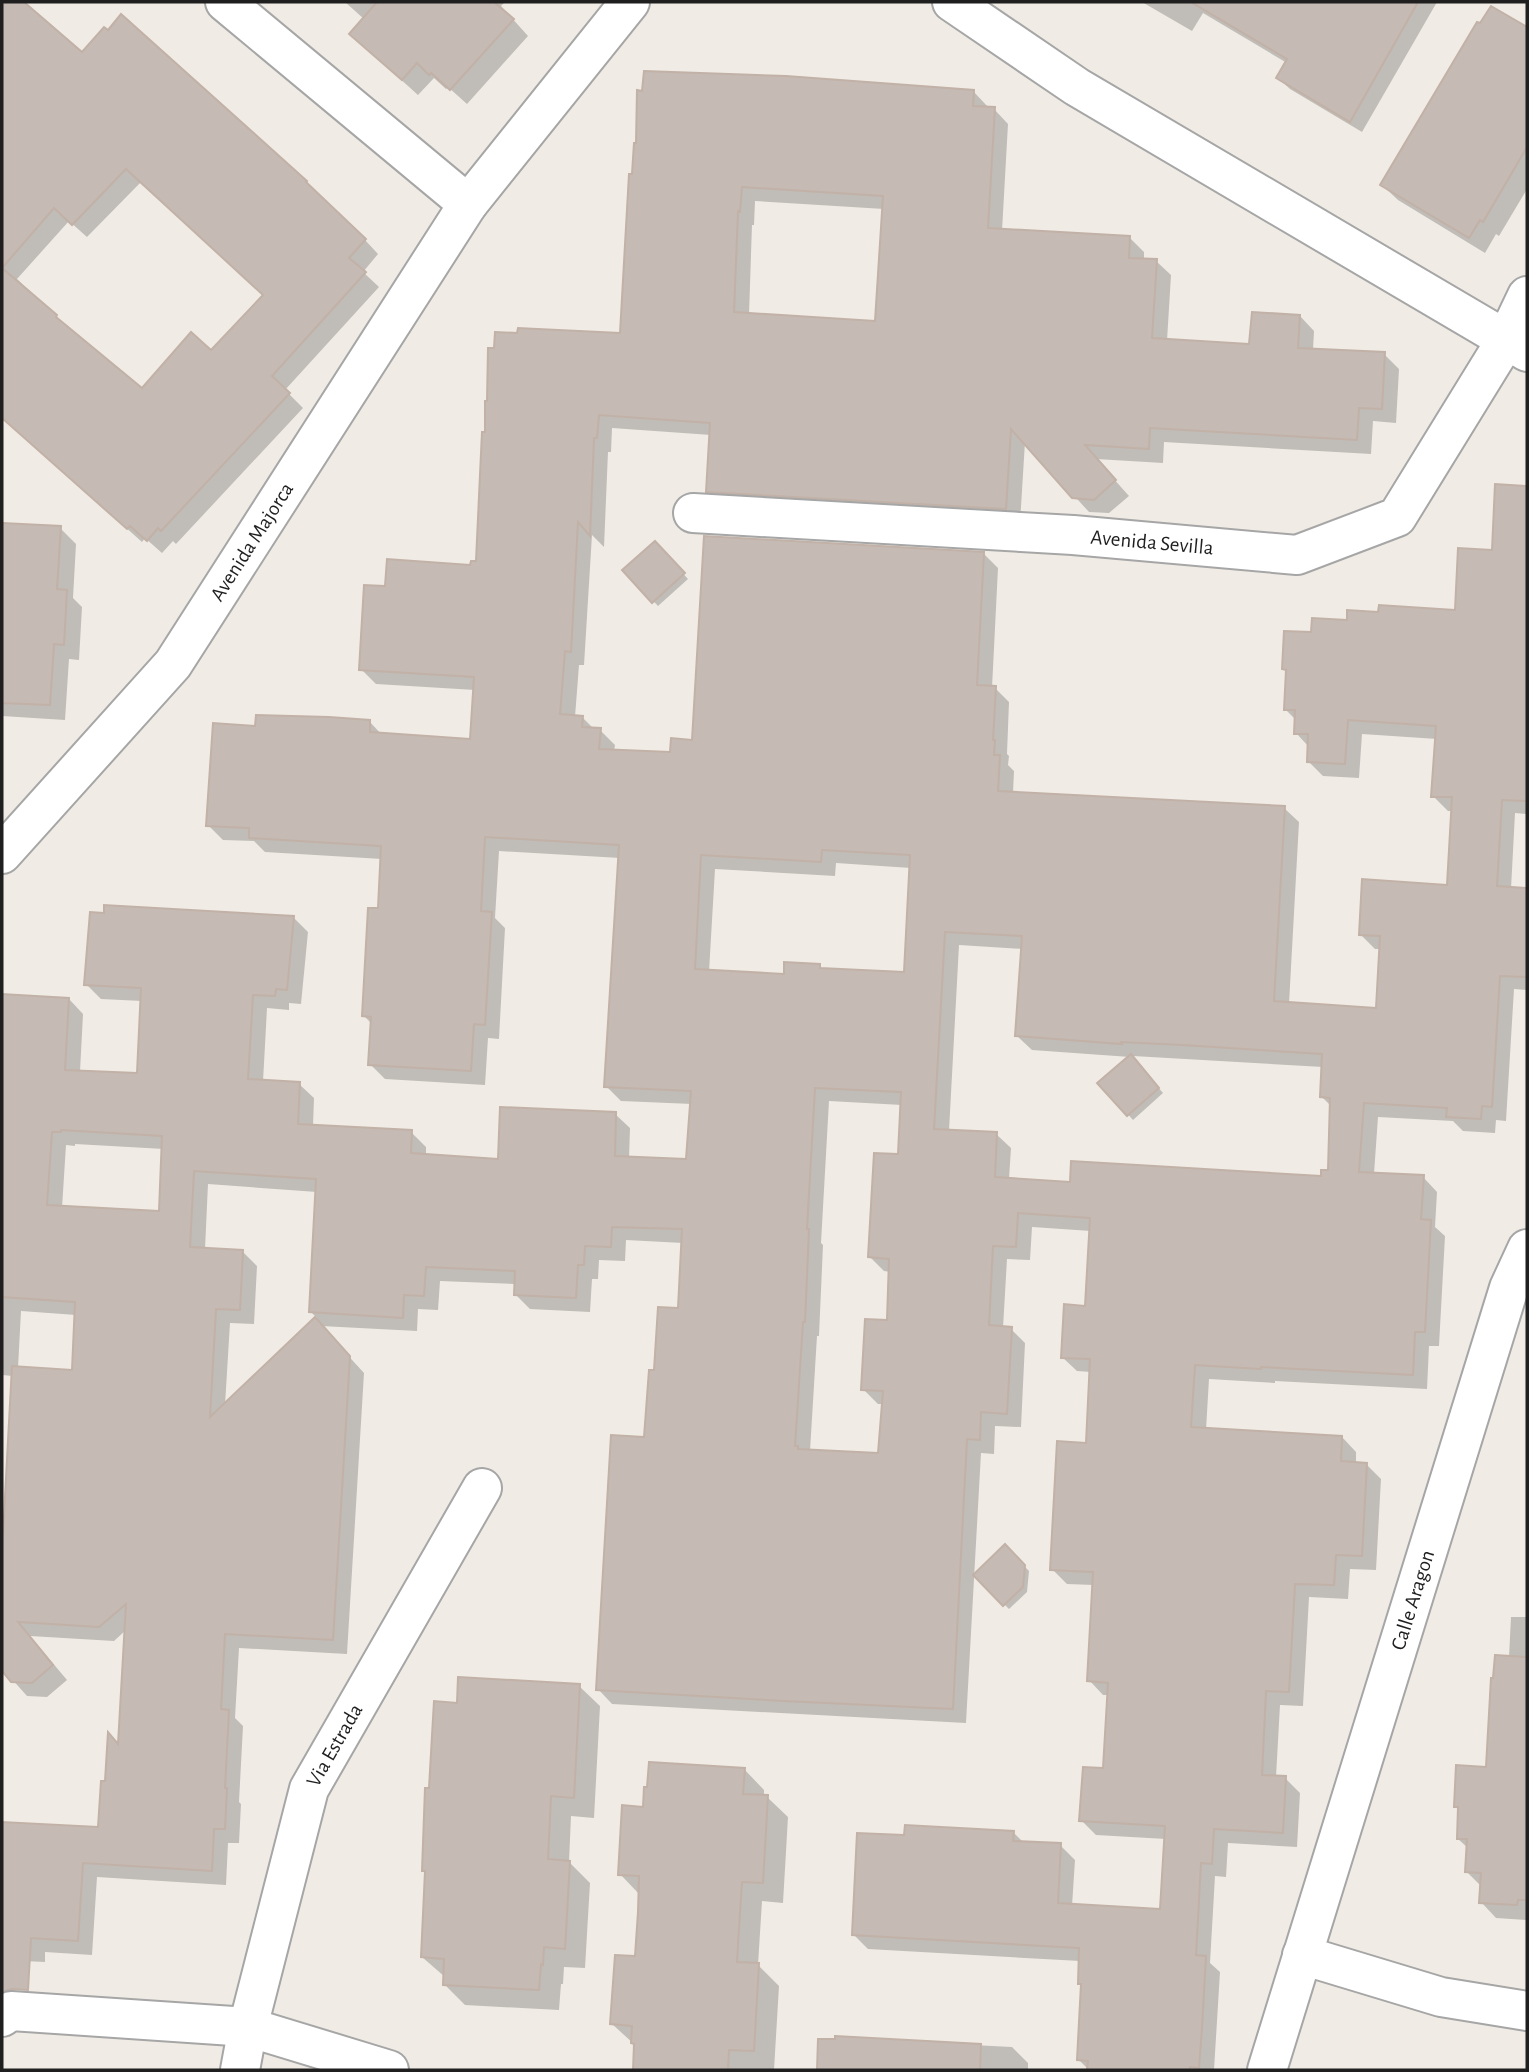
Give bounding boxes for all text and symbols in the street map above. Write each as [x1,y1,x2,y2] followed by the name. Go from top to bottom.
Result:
[206,478,297,605] street label: Avenida Majorca
[1090,526,1215,558] street label: Avenida Sevilla
[1387,1547,1438,1653] street label: Calle Aragon
[302,1700,366,1790] street label: Via Estrada

